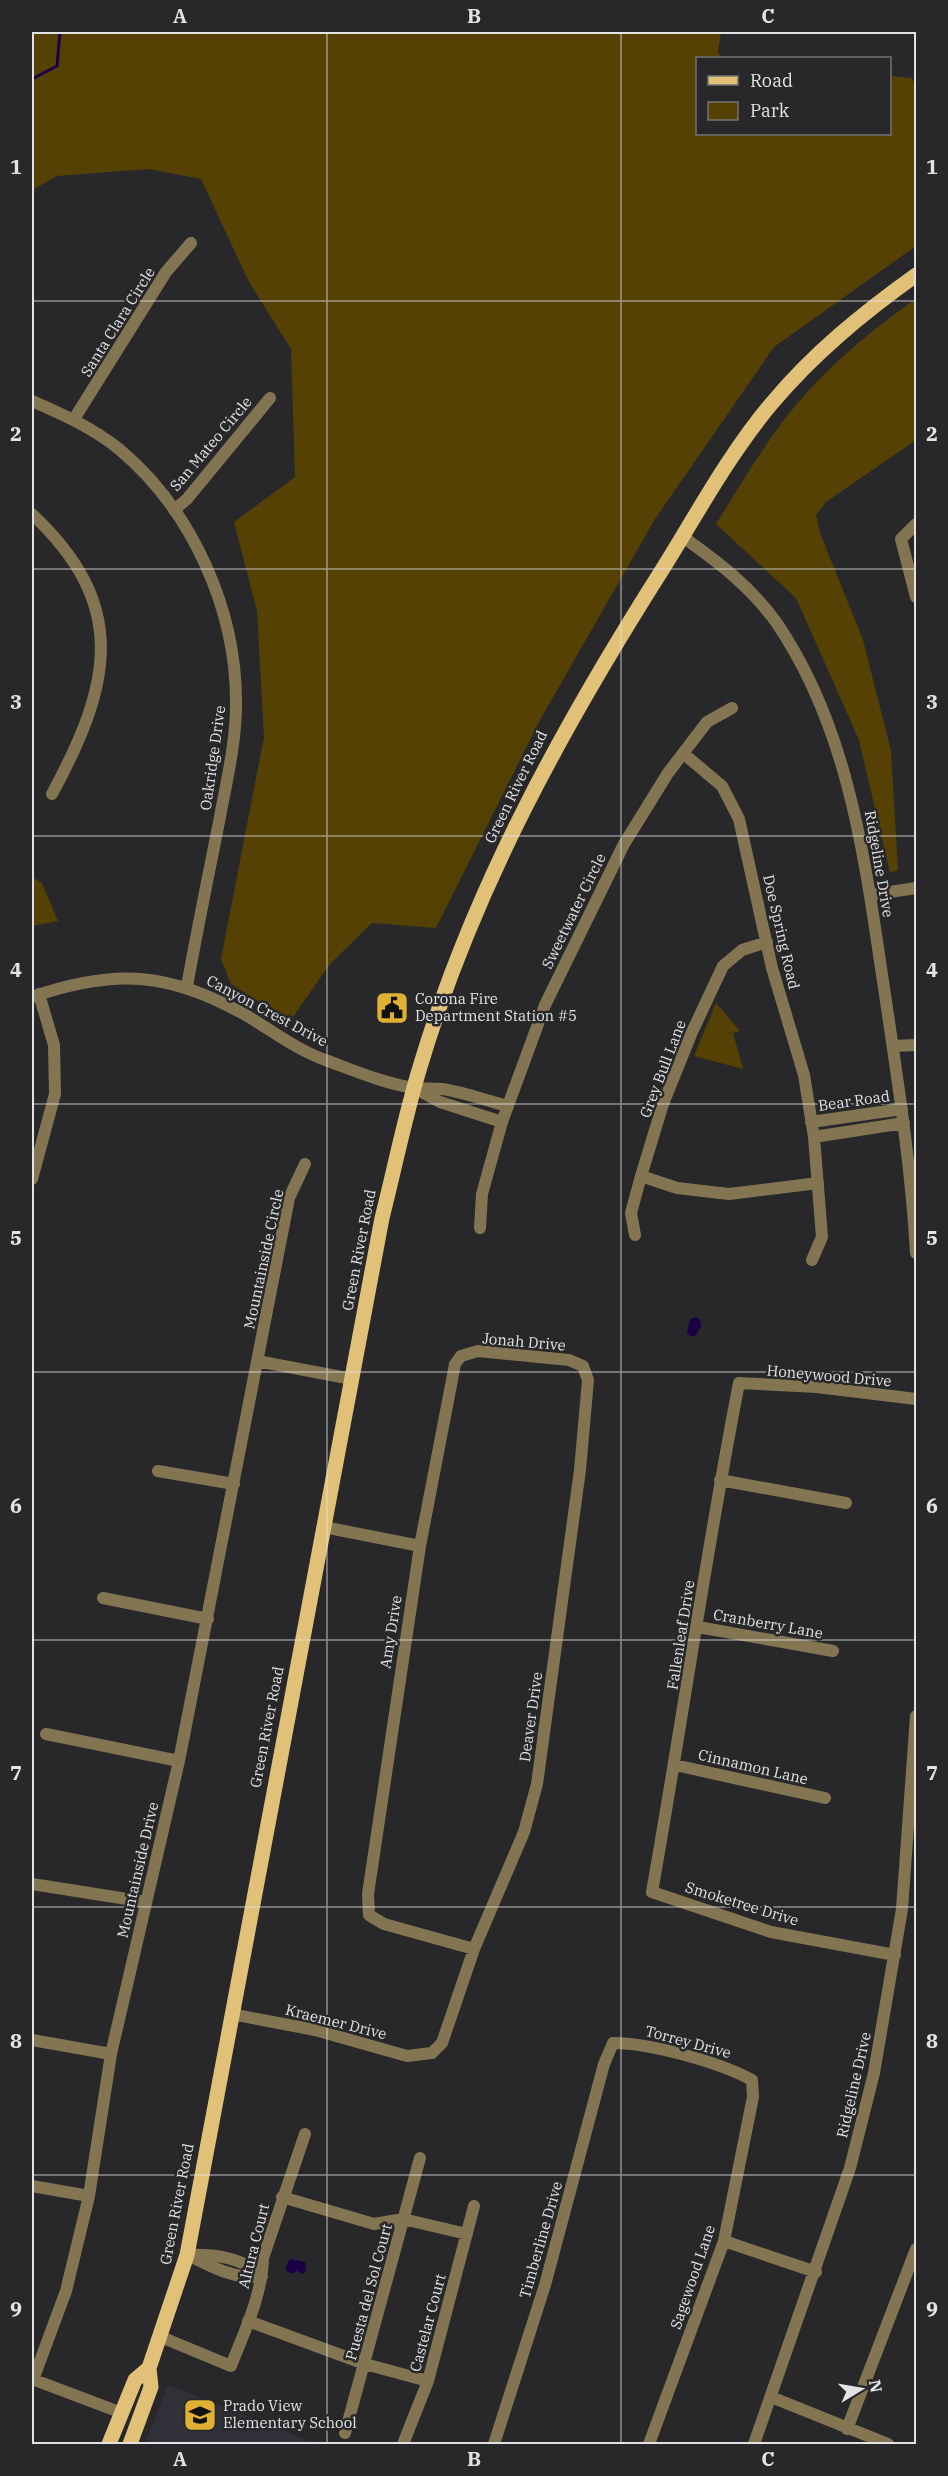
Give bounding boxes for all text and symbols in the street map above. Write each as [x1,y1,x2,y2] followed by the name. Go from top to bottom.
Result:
[173,2,187,29] text: A
[467,2,481,29] text: B
[761,2,775,29] text: C
[696,57,891,135] legend
[750,69,793,92] text: Road
[750,99,790,122] text: Park
[10,153,22,180] text: 1
[926,153,938,180] text: 1
[76,263,159,380] street label: Santa Clara Circle
[165,392,256,495] street label: San Mateo Circle
[10,420,22,447] text: 2
[926,420,938,447] text: 2
[10,688,22,715] text: 3
[926,688,938,715] text: 3
[196,704,229,812] street label: Oakridge Drive
[480,727,551,846] street label: Green River Road
[861,809,898,919] street label: Ridgeline Drive
[537,850,610,972] street label: Sweetwater Circle
[759,873,804,991] street label: Doe Spring Road
[10,956,22,983] text: 4
[926,956,938,983] text: 4
[203,971,331,1051] street label: Canyon Crest Drive
[415,989,577,1025] place label: Corona Fire Department Station #5
[374,990,410,1026] public building icon: Corona Fire Department Station #5
[635,1017,690,1120] street label: Grey Bull Lane
[817,1086,891,1115] street label: Bear Road
[239,1187,288,1330] street label: Mountainside Circle
[337,1188,380,1312] street label: Green River Road
[10,1224,22,1251] text: 5
[926,1224,938,1251] text: 5
[482,1328,567,1355] street label: Jonah Drive
[766,1361,892,1390] street label: Honeywood Drive
[10,1492,22,1519] text: 6
[926,1492,938,1519] text: 6
[662,1579,699,1691] street label: Fallenleaf Drive
[375,1594,406,1670] street label: Amy Drive
[712,1605,824,1643] street label: Cranberry Lane
[245,1665,288,1789] street label: Green River Road
[515,1671,546,1763] street label: Deaver Drive
[696,1745,810,1788] street label: Cinnamon Lane
[10,1759,22,1786] text: 7
[926,1759,938,1786] text: 7
[113,1800,162,1940] street label: Mountainside Drive
[683,1877,801,1930] street label: Smoketree Drive
[284,2000,389,2043] street label: Kraemer Drive
[643,2021,733,2062] street label: Torrey Drive
[10,2027,22,2054] text: 8
[926,2027,938,2054] text: 8
[832,2030,875,2140] street label: Ridgeline Drive
[155,2142,198,2266] street label: Green River Road
[515,2179,566,2301] street label: Timberline Drive
[234,2201,273,2290] street label: Altura Court
[341,2221,396,2362] street label: Puesta del Sol Court
[666,2222,719,2332] street label: Sagewood Lane
[405,2272,450,2374] street label: Castelar Court
[10,2295,22,2322] text: 9
[926,2295,938,2322] text: 9
[831,2359,891,2419] north arrow
[865,2378,887,2394] text: N
[223,2396,357,2432] place label: Prado View Elementary School
[182,2397,218,2433] school or university icon: Prado View Elementary School
[173,2445,187,2472] text: A
[467,2445,481,2472] text: B
[761,2445,775,2472] text: C

